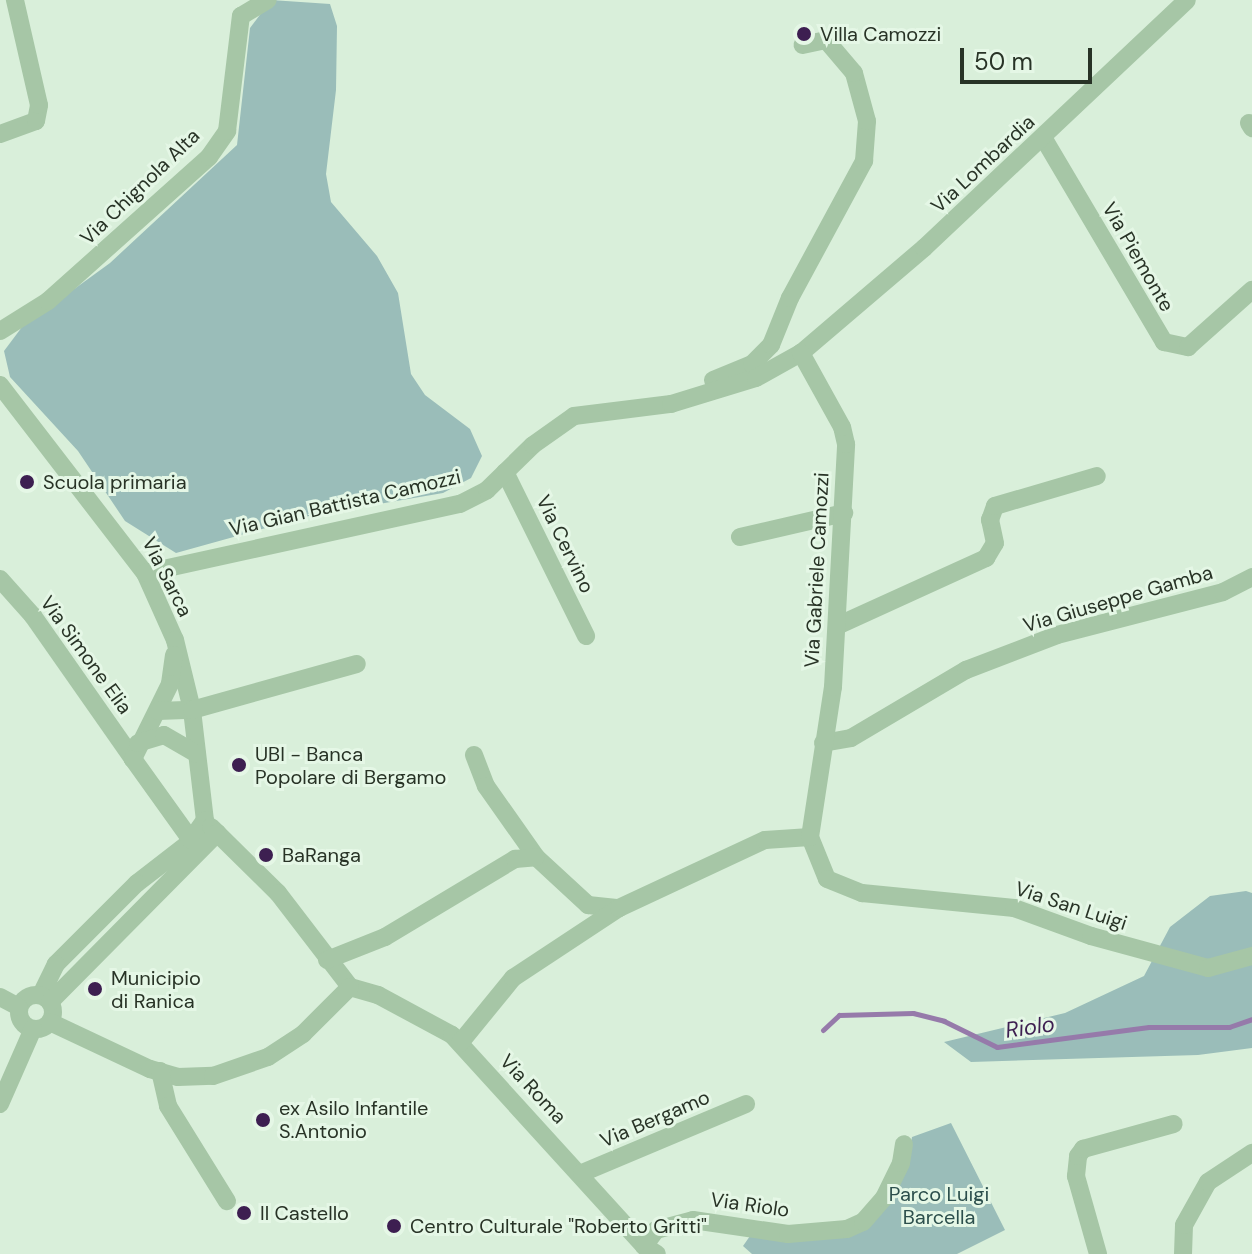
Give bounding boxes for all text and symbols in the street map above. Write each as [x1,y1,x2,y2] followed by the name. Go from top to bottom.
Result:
[820,22,941,46] place label: Villa Camozzi
[795,25,813,43] marker: Villa Camozzi
[964,32,1096,82] scale bar
[974,46,1033,77] text: 50 m
[926,110,1040,218] street label: Via Lombardia
[75,124,205,250] street label: Via Chignola Alta
[1097,198,1179,316] street label: Via Piemonte
[227,465,463,541] street label: Via Gian Battista Camozzi
[43,470,187,494] place label: Scuola primaria
[800,472,834,668] street label: Via Gabriele Camozzi
[18,473,36,491] marker: Scuola primaria
[531,491,599,597] street label: Via Cervino
[137,533,197,621] street label: Via Sarca
[1020,560,1216,638] street label: Via Giuseppe Gamba
[35,591,137,719] street label: Via Simone Elia
[255,742,446,789] place label: UBI - Banca Popolare di Bergamo
[230,756,248,774] marker: UBI - Banca Popolare di Bergamo
[282,843,361,867] place label: BaRanga
[257,846,275,864] marker: BaRanga
[1012,877,1130,935] street label: Via San Luigi
[111,966,201,1013] place label: Municipio di Ranica
[86,980,104,998] marker: Municipio di Ranica
[1004,1010,1056,1044] water label: Riolo
[495,1049,571,1129] street label: Via Roma
[597,1085,713,1153] street label: Via Bergamo
[279,1096,428,1143] place label: ex Asilo Infantile S.Antonio
[254,1111,272,1129] marker: ex Asilo Infantile S.Antonio
[889,1182,989,1229] park label: Parco Luigi Barcella
[709,1188,791,1222] street label: Via Riolo
[260,1201,349,1225] place label: Il Castello
[235,1204,253,1222] marker: Il Castello
[410,1214,707,1238] place label: Centro Culturale "Roberto Gritti"
[385,1217,403,1235] marker: Centro Culturale "Roberto Gritti"

